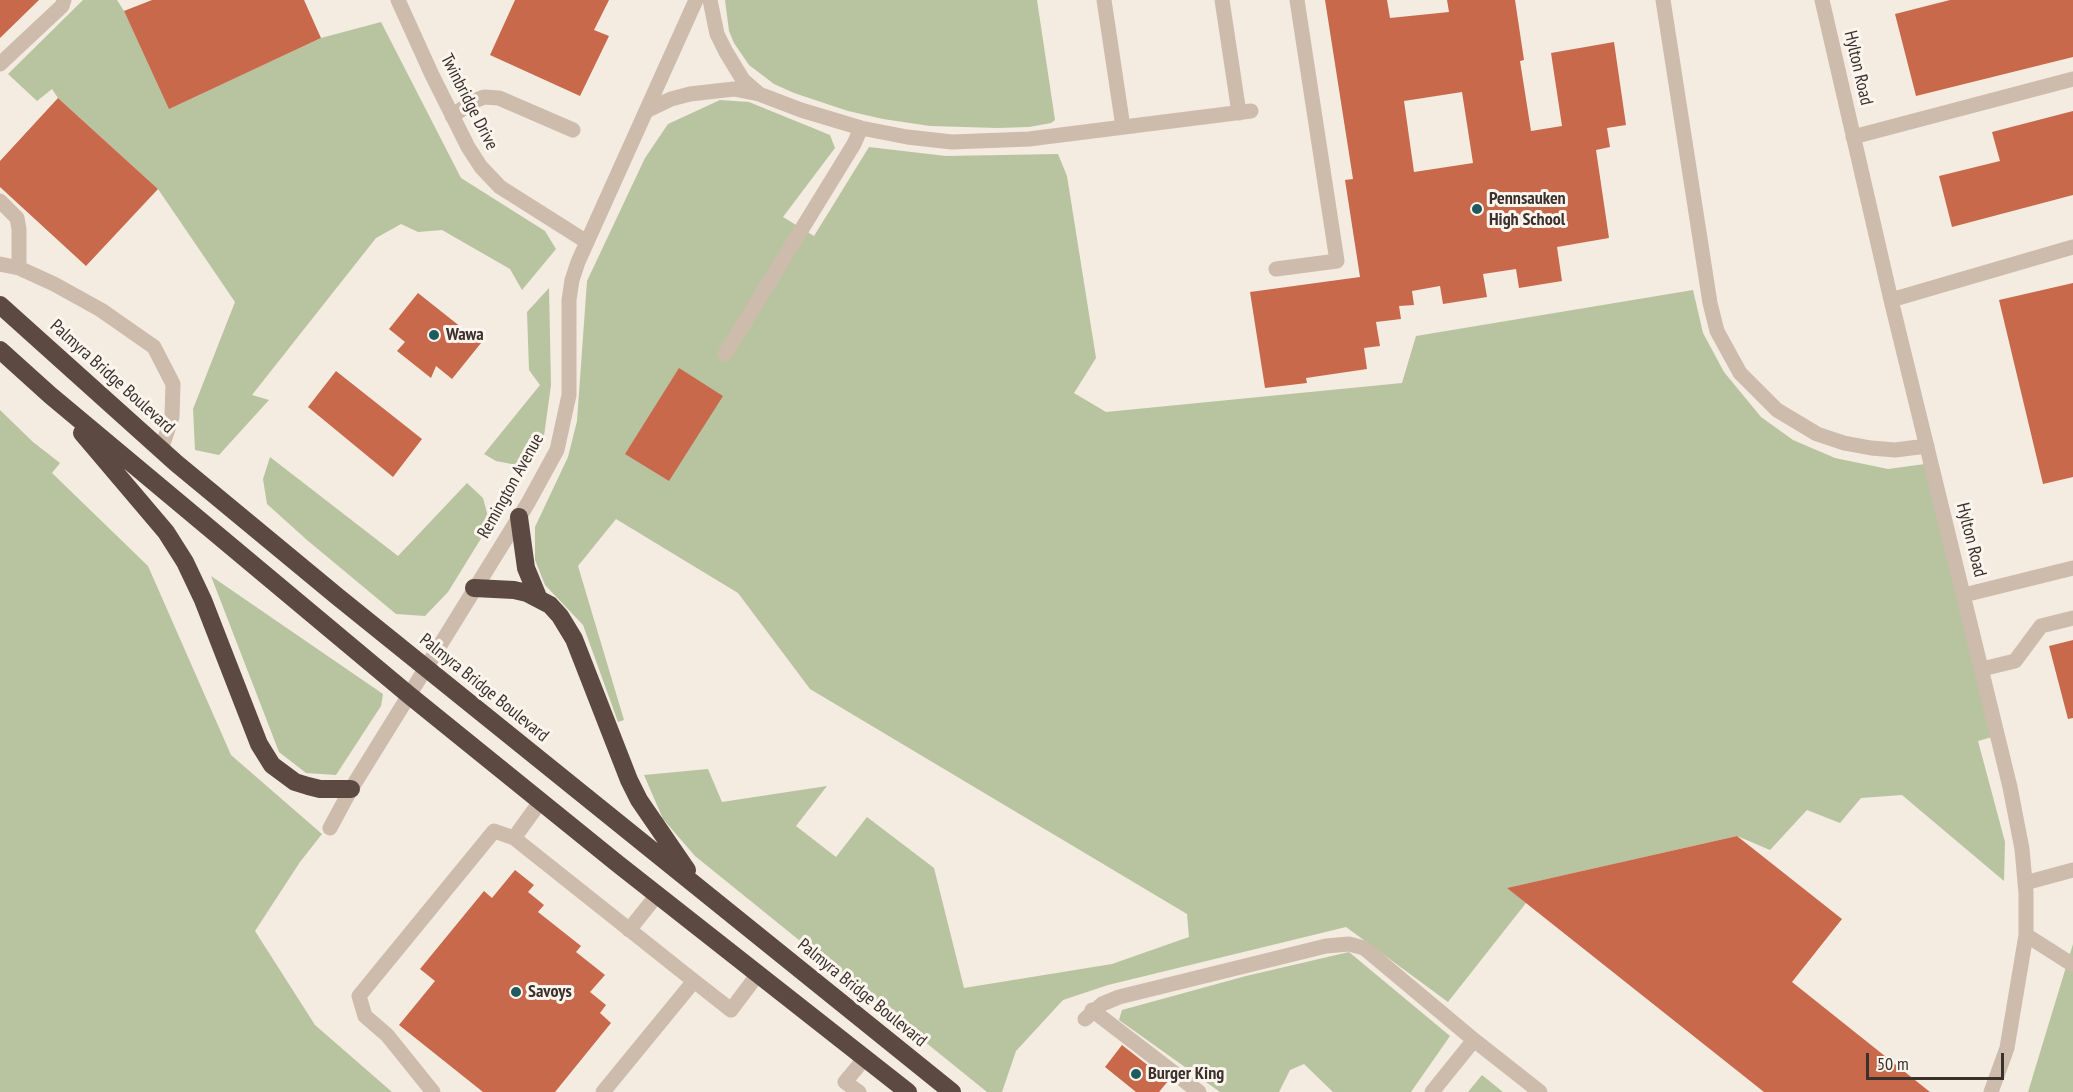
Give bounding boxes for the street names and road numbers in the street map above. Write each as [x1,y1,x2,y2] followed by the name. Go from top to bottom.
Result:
[1839,29,1877,107] street label: Hylton Road
[436,50,502,154] street label: Twinbridge Drive
[45,315,179,439] street label: Palmyra Bridge Boulevard
[473,430,549,542] street label: Remington Avenue
[1951,501,1991,579] street label: Hylton Road
[415,629,553,747] street label: Palmyra Bridge Boulevard
[793,934,931,1052] street label: Palmyra Bridge Boulevard

